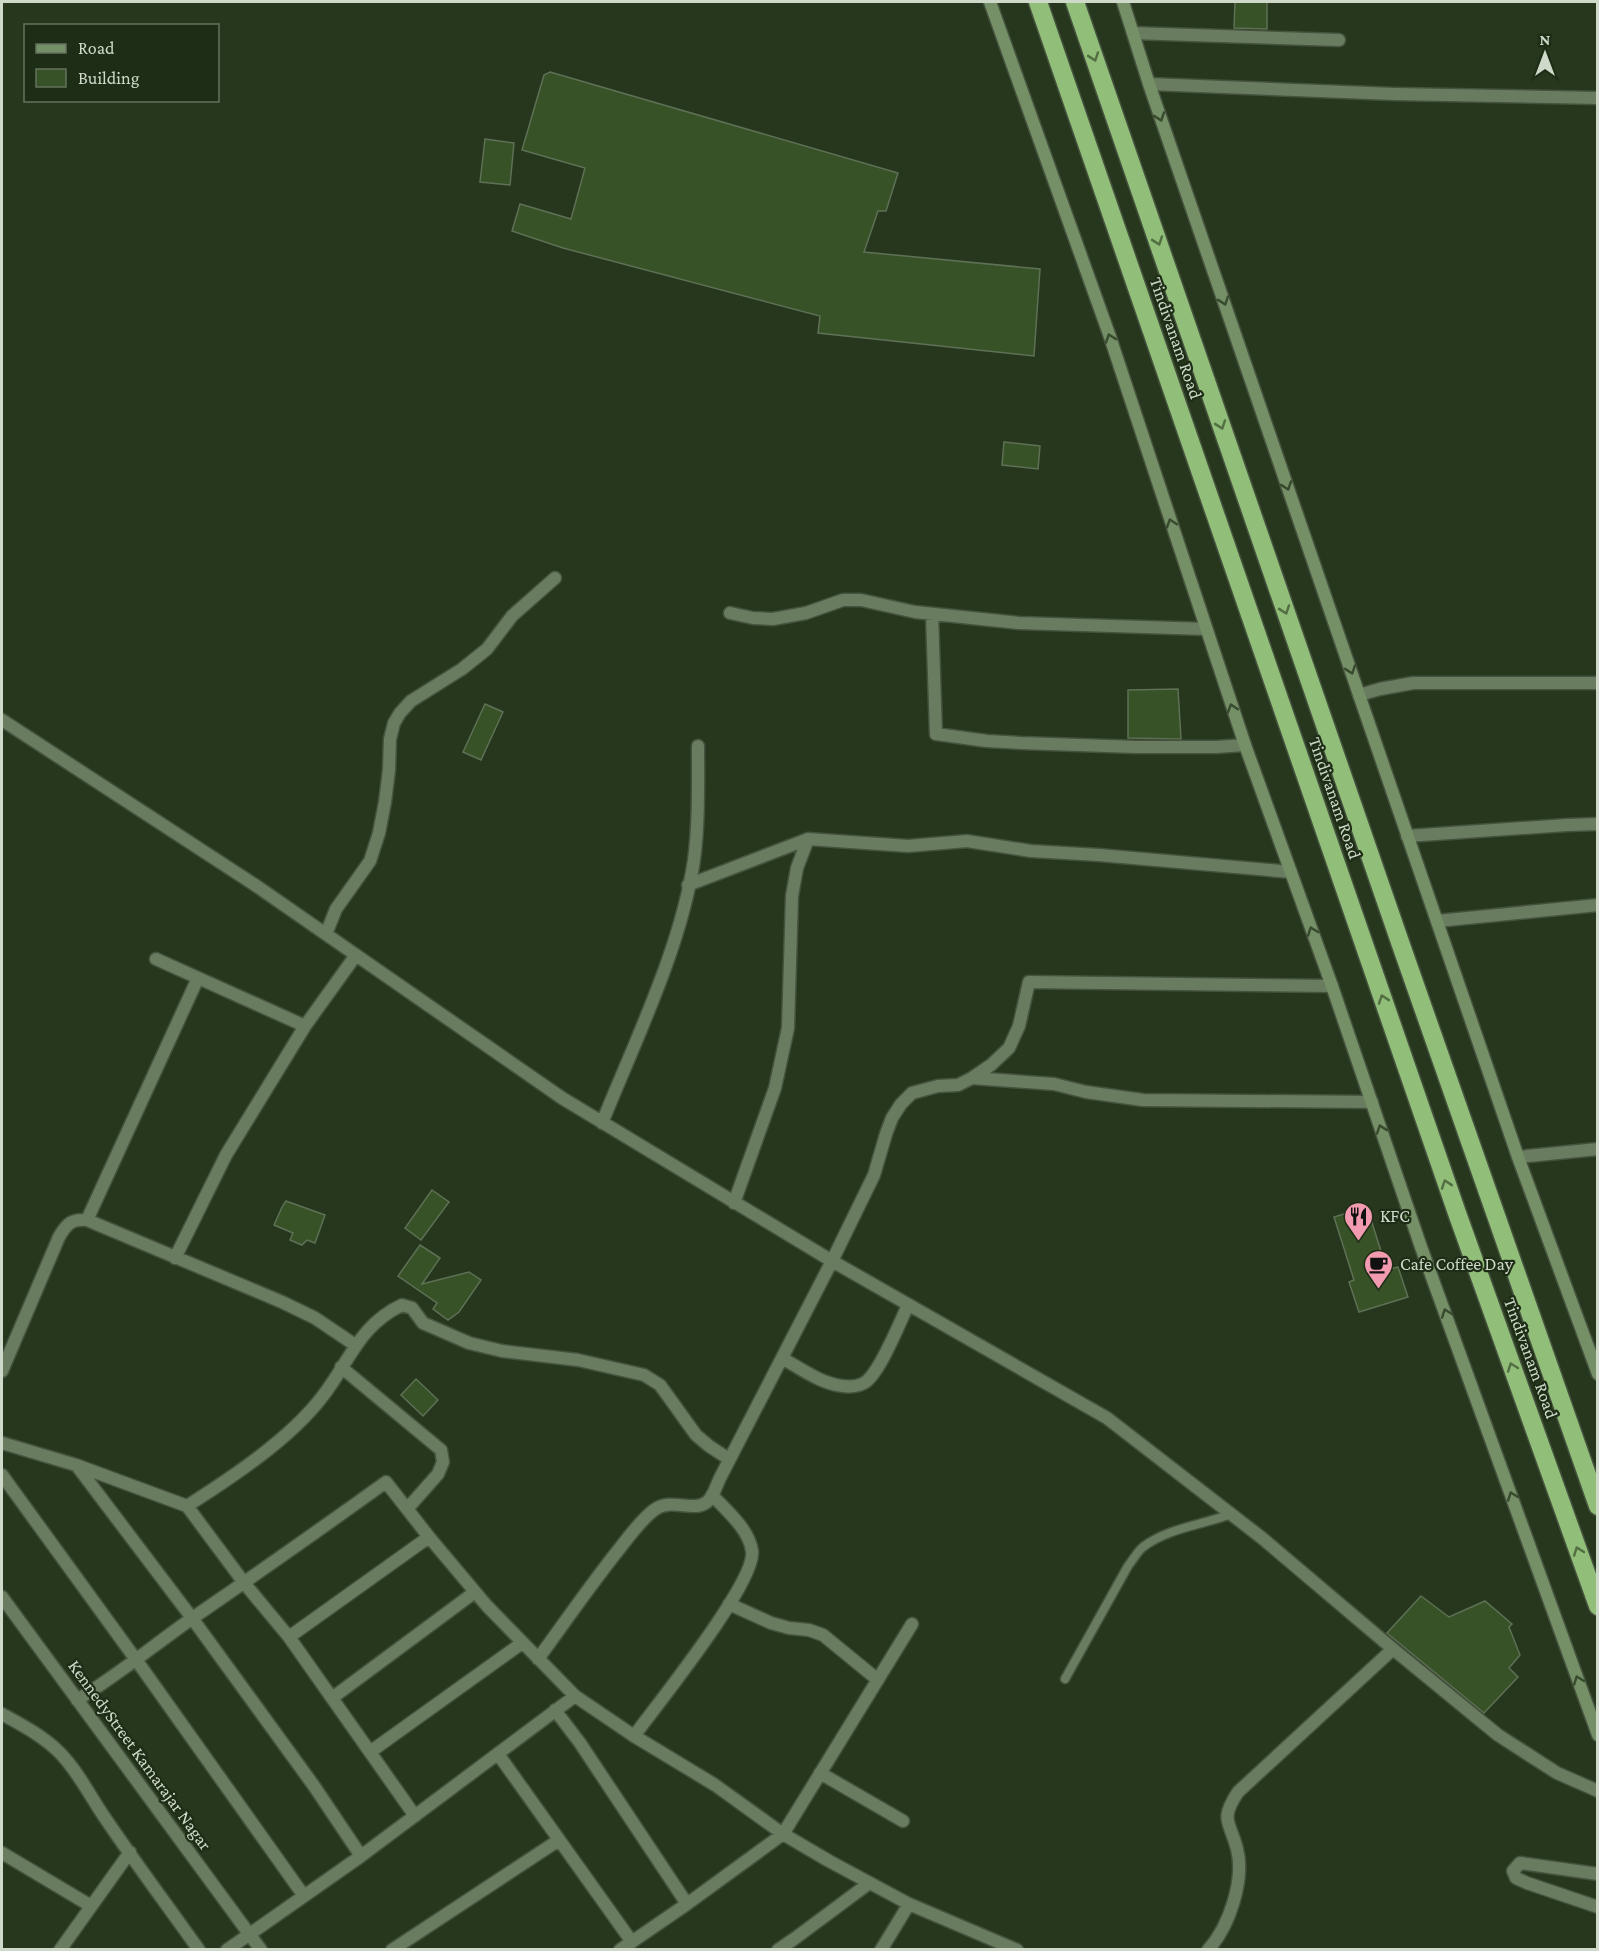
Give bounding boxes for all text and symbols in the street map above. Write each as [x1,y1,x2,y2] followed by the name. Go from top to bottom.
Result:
[24,24,219,102] legend
[1515,24,1575,84] north arrow
[1540,31,1551,48] text: N
[78,38,115,58] text: Road
[1087,51,1100,62] one-way arrow
[78,68,140,88] text: Building
[1153,111,1166,122] one-way arrow
[1150,235,1163,246] one-way arrow
[1146,275,1206,402] street label: Tindivanam Road
[1217,296,1229,306] one-way arrow
[1105,333,1117,343] one-way arrow
[1214,420,1227,430] one-way arrow
[1280,480,1293,491] one-way arrow
[1166,518,1178,529] one-way arrow
[1277,604,1290,615] one-way arrow
[1343,664,1356,675] one-way arrow
[1227,703,1239,714] one-way arrow
[1305,735,1365,862] street label: Tindivanam Road
[1307,926,1320,937] one-way arrow
[1377,994,1390,1005] one-way arrow
[1376,1124,1388,1135] one-way arrow
[1441,1179,1454,1190] one-way arrow
[1343,1200,1375,1242] restaurant icon: KFC
[1380,1206,1410,1226] place label: KFC
[1363,1248,1395,1290] cafe icon: Cafe Coffee Day
[1400,1254,1514,1274] place label: Cafe Coffee Day
[1500,1295,1562,1422] street label: Tindivanam Road
[1440,1308,1453,1319] one-way arrow
[1506,1362,1519,1373] one-way arrow
[1507,1491,1520,1502] one-way arrow
[1572,1546,1585,1557] one-way arrow
[63,1656,216,1855] street label: KennedyStreet Kamarajar Nagar
[1572,1675,1585,1686] one-way arrow

